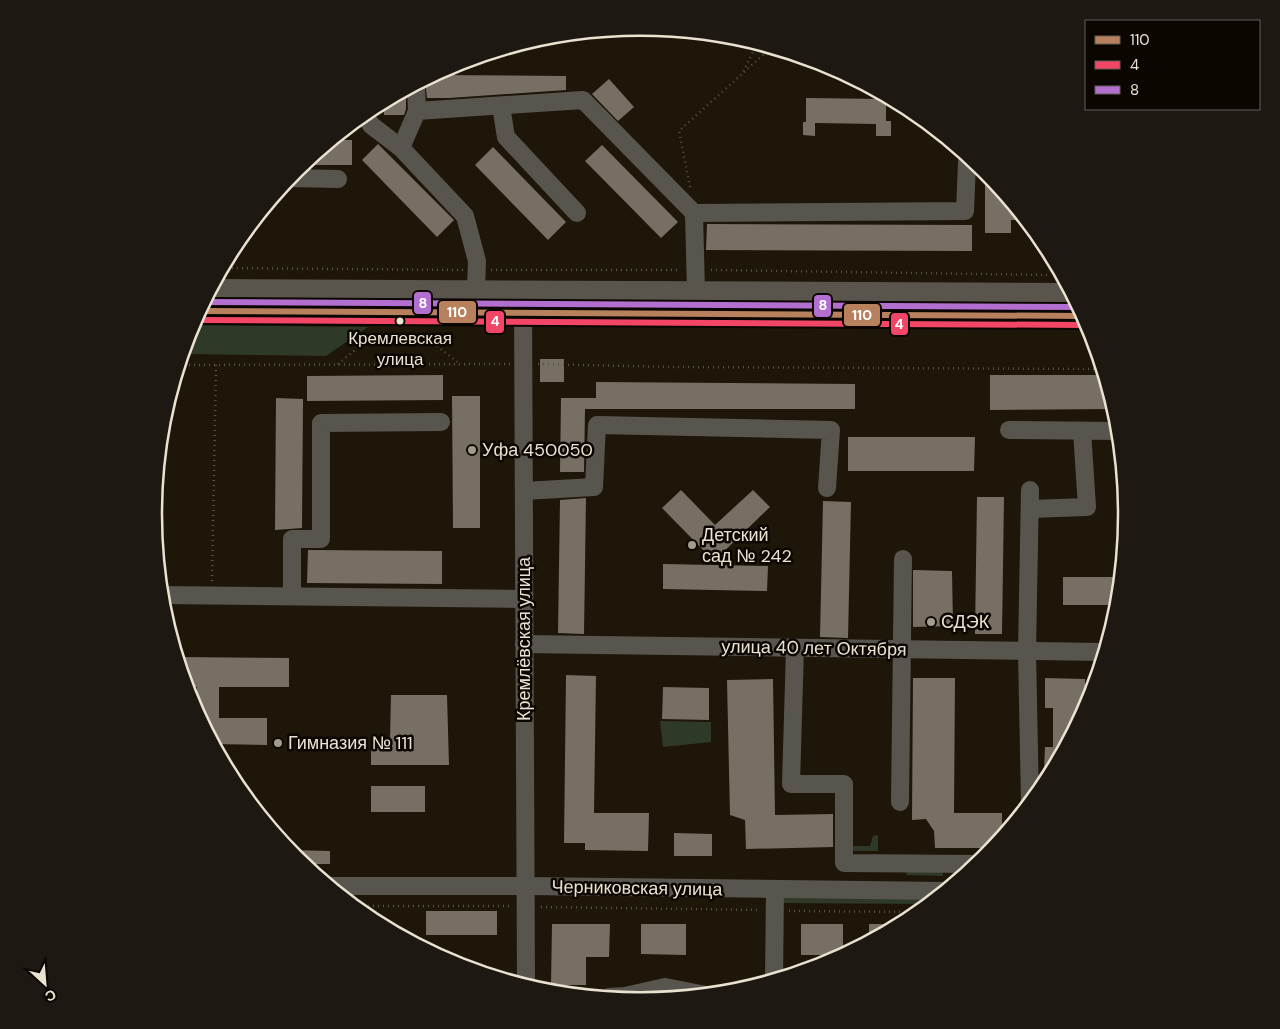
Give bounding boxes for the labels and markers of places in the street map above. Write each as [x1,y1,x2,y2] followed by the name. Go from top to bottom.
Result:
[395,316,405,326] marker: Кремлевская улица
[348,327,452,370] place label: Кремлевская улица
[482,438,593,462] place label: Уфа 450050
[466,444,478,456] marker: Уфа 450050
[702,523,792,568] place label: Детский сад № 242
[686,539,698,551] marker: Детский сад № 242
[941,610,990,634] place label: СДЭК
[925,616,937,628] marker: СДЭК
[288,731,413,755] place label: Гимназия № 111
[272,737,284,749] marker: Гимназия № 111

